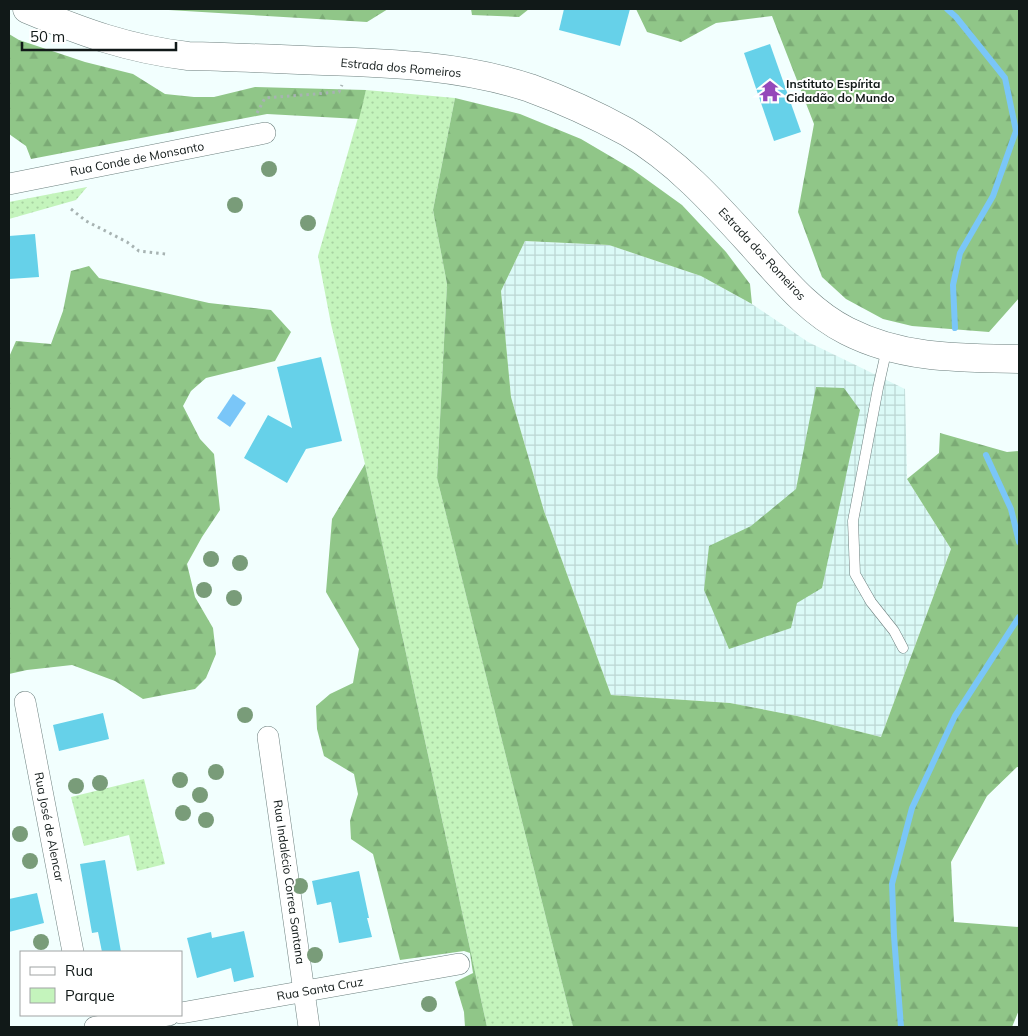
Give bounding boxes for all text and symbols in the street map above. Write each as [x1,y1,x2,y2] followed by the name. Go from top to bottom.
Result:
[22,20,176,52] scale bar
[30,27,65,46] text: 50 m
[340,55,462,80] street label: Estrada dos Romeiros
[786,76,895,105] place label: Instituto Espírita Cidadão do Mundo
[757,78,783,104] temple icon: Instituto Espírita Cidadão do Mundo
[69,138,205,179] street label: Rua Conde de Monsanto
[716,204,809,303] street label: Estrada dos Romeiros
[31,771,68,884] street label: Rua José de Alencar
[271,799,308,965] street label: Rua Indalécio Correa Santana
[20,951,182,1016] legend
[65,961,93,980] text: Rua
[276,974,364,1003] street label: Rua Santa Cruz
[65,986,115,1005] text: Parque

